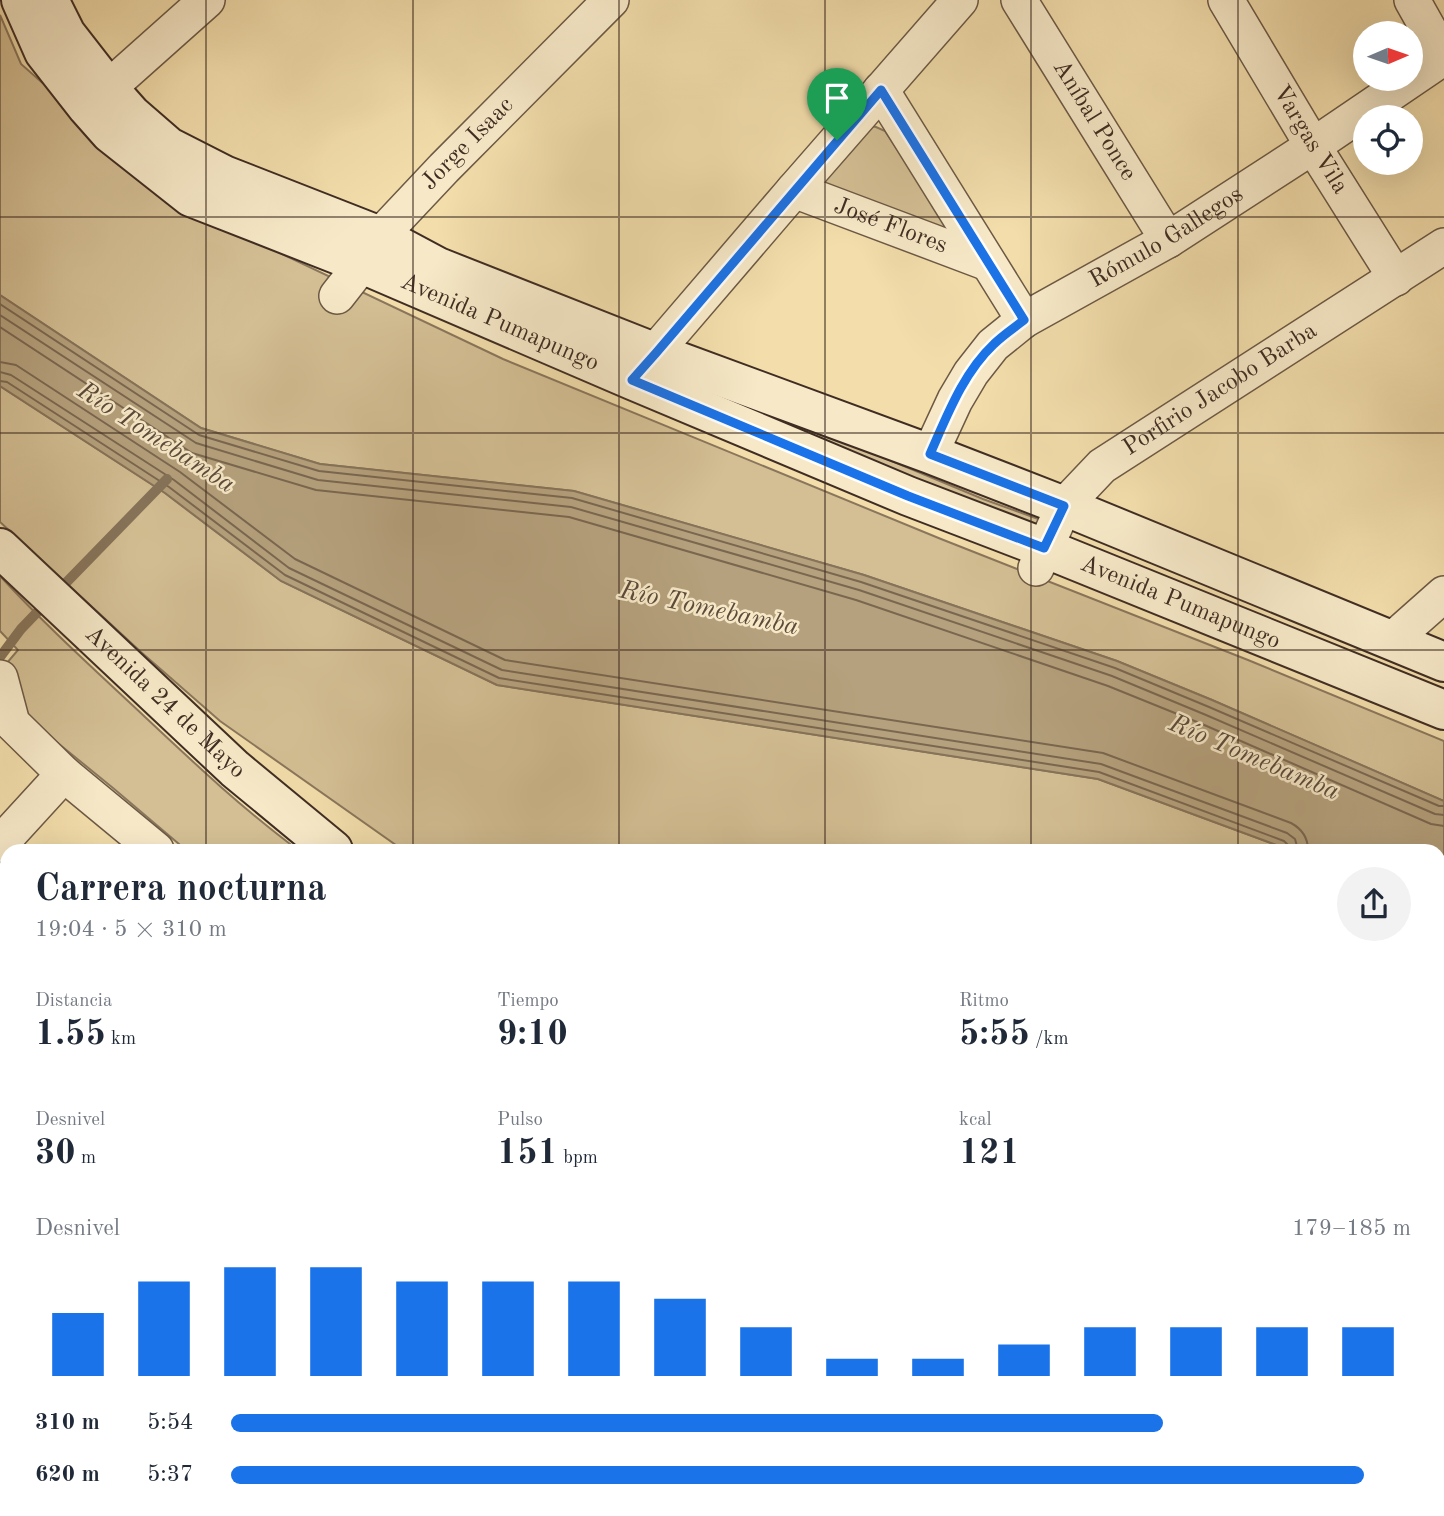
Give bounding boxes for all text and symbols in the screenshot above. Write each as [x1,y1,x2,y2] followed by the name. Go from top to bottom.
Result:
[1353,21,1423,91] north arrow
[1353,21,1423,175] map controls
[1048,56,1140,185] street label: Aníbal Ponce
[807,68,867,140] pin
[818,79,856,117] icon: arrive
[1268,81,1352,199] street label: Vargas Vila
[417,93,518,195] street label: Jorge Isaac
[1353,105,1423,175] button: locate
[1086,182,1248,293] street label: Rómulo Gallegos
[830,194,950,258] street label: José Flores
[397,270,602,376] street label: Avenida Pumapungo
[1119,319,1322,461] street label: Porfirio Jacobo Barba
[72,377,239,499] water label: Río Tomebamba
[1077,552,1283,654] street label: Avenida Pumapungo
[616,577,801,641] water label: Río Tomebamba
[80,622,249,784] street label: Avenida 24 de Mayo
[1164,710,1343,806] water label: Río Tomebamba
[1337,867,1411,941] button: share
[35,871,326,909] text: Carrera nocturna
[35,918,227,941] text: 19:04 · 5 × 310 m
[35,992,112,1011] text: Distancia
[497,992,559,1011] text: Tiempo
[959,992,1009,1011] text: Ritmo
[35,1017,106,1052] text: 1.55
[497,1017,568,1052] text: 9:10
[959,1017,1030,1052] text: 5:55
[106,1030,136,1049] text: km
[1030,1030,1069,1049] text: /km
[35,1111,105,1130] text: Desnivel
[497,1111,543,1130] text: Pulso
[959,1111,992,1130] text: kcal
[35,1136,76,1171] text: 30
[497,1136,558,1171] text: 151
[959,1136,1020,1171] text: 121
[76,1149,96,1168] text: m
[558,1149,598,1168] text: bpm
[35,1217,120,1240] text: Desnivel
[1292,1217,1411,1240] text: 179–185 m
[35,1411,100,1434] text: 310 m
[147,1411,193,1434] text: 5:54
[35,1463,100,1486] text: 620 m
[147,1463,193,1486] text: 5:37

